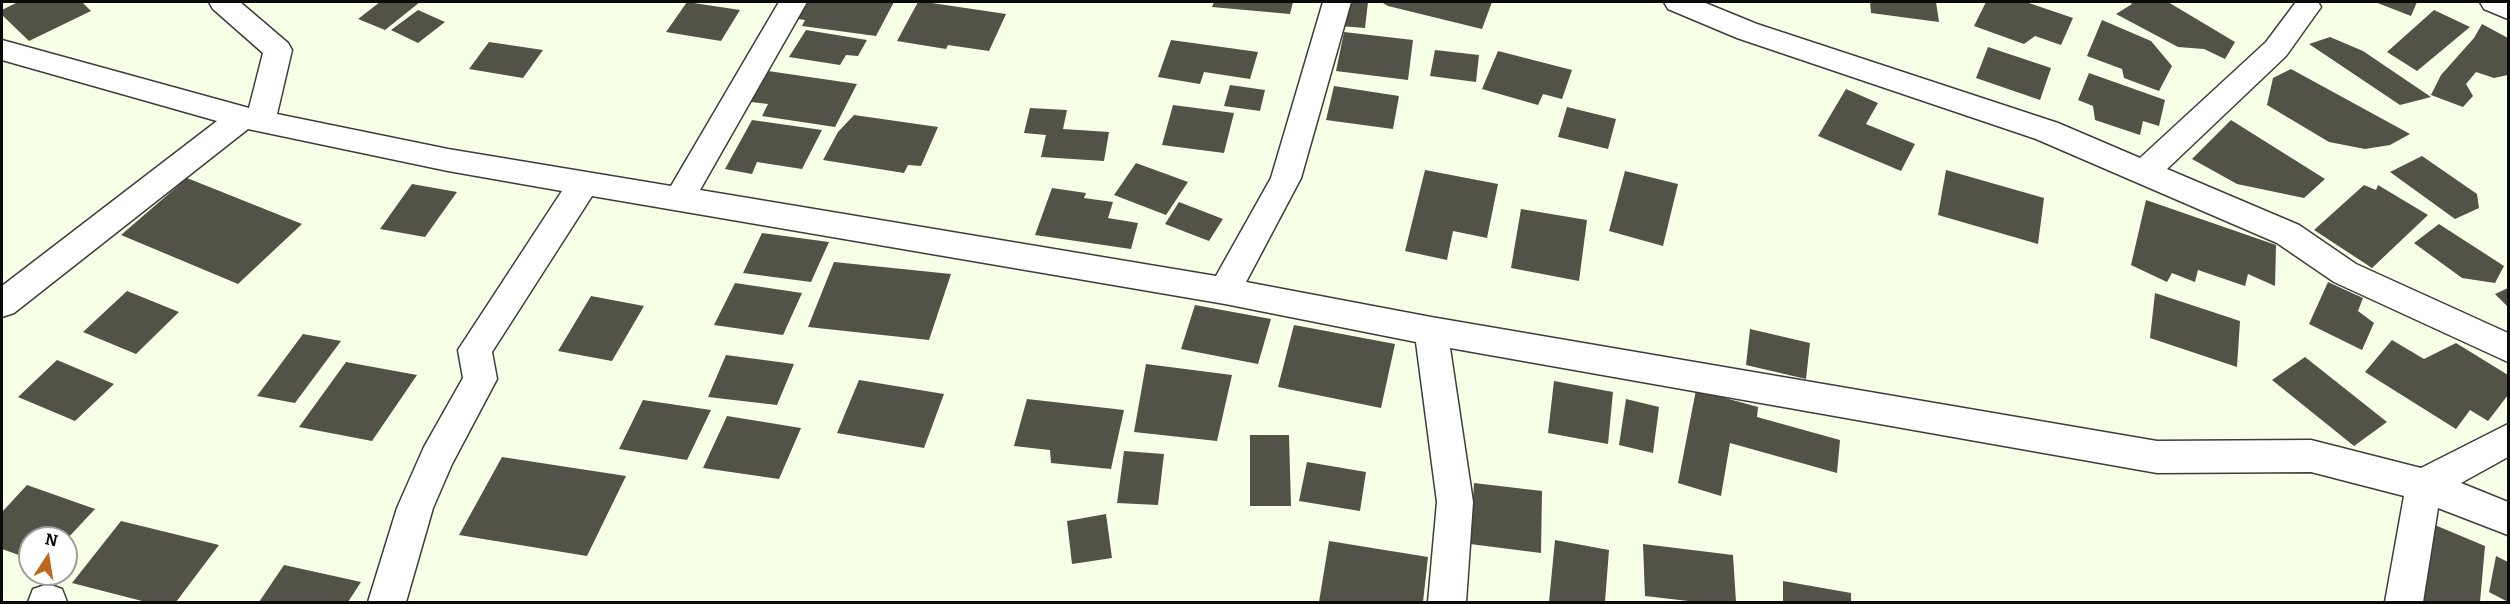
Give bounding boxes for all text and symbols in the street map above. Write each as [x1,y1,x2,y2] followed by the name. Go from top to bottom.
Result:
[18,526,78,586] north arrow
[43,529,59,550] text: N

